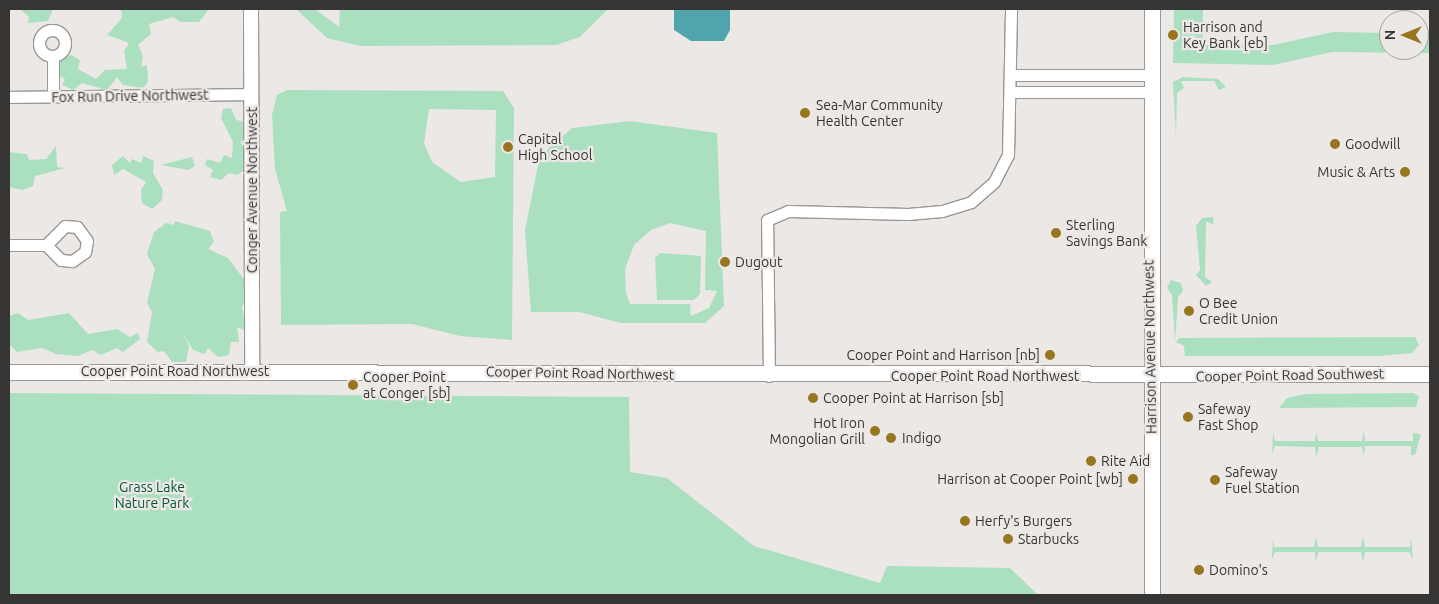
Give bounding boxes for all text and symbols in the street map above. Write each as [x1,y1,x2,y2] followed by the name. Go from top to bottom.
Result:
[1379,10,1429,60] north arrow
[1183,19,1268,52] place label: Harrison and Key Bank [eb]
[1167,29,1179,41] marker: Harrison and Key Bank [eb]
[1382,30,1398,40] text: N
[51,86,209,106] street label: Fox Run Drive Northwest
[816,97,943,130] place label: Sea-Mar Community Health Center
[798,106,812,120] marker: Sea-Mar Community Health Center
[244,107,260,273] street label: Conger Avenue Northwest
[518,131,592,164] place label: Capital High School
[1345,136,1400,152] place label: Goodwill
[1329,138,1341,150] marker: Goodwill
[502,141,514,153] marker: Capital High School
[1317,164,1395,180] place label: Music & Arts
[1399,166,1411,178] marker: Music & Arts
[1066,217,1147,250] place label: Sterling Savings Bank
[1050,227,1062,239] marker: Sterling Savings Bank
[735,254,783,270] place label: Dugout
[719,256,731,268] marker: Dugout
[1140,260,1160,434] street label: Harrison Avenue Northwest
[1199,295,1278,328] place label: O Bee Credit Union
[1183,305,1195,317] marker: O Bee Credit Union
[846,347,1040,363] place label: Cooper Point and Harrison [nb]
[1044,349,1056,361] marker: Cooper Point and Harrison [nb]
[81,363,269,379] street label: Cooper Point Road Northwest
[486,363,674,383] street label: Cooper Point Road Northwest
[1196,365,1384,385] street label: Cooper Point Road Southwest
[891,368,1079,384] street label: Cooper Point Road Northwest
[363,369,451,402] place label: Cooper Point at Conger [sb]
[347,379,359,391] marker: Cooper Point at Conger [sb]
[823,390,1004,406] place label: Cooper Point at Harrison [sb]
[807,392,819,404] marker: Cooper Point at Harrison [sb]
[1198,401,1259,434] place label: Safeway Fast Shop
[1182,411,1194,423] marker: Safeway Fast Shop
[770,415,865,448] place label: Hot Iron Mongolian Grill
[869,425,881,437] marker: Hot Iron Mongolian Grill
[902,430,941,446] place label: Indigo
[884,431,898,445] marker: Indigo
[1101,453,1150,469] place label: Rite Aid
[1085,455,1097,467] marker: Rite Aid
[1225,464,1300,497] place label: Safeway Fuel Station
[937,471,1123,487] place label: Harrison at Cooper Point [wb]
[1127,473,1139,485] marker: Harrison at Cooper Point [wb]
[1209,474,1221,486] marker: Safeway Fuel Station
[115,479,189,512] park label: Grass Lake Nature Park
[975,513,1072,529] place label: Herfy's Burgers
[959,515,971,527] marker: Herfy's Burgers
[1018,531,1079,547] place label: Starbucks
[1002,533,1014,545] marker: Starbucks
[1209,562,1268,578] place label: Domino's
[1193,564,1205,576] marker: Domino's

